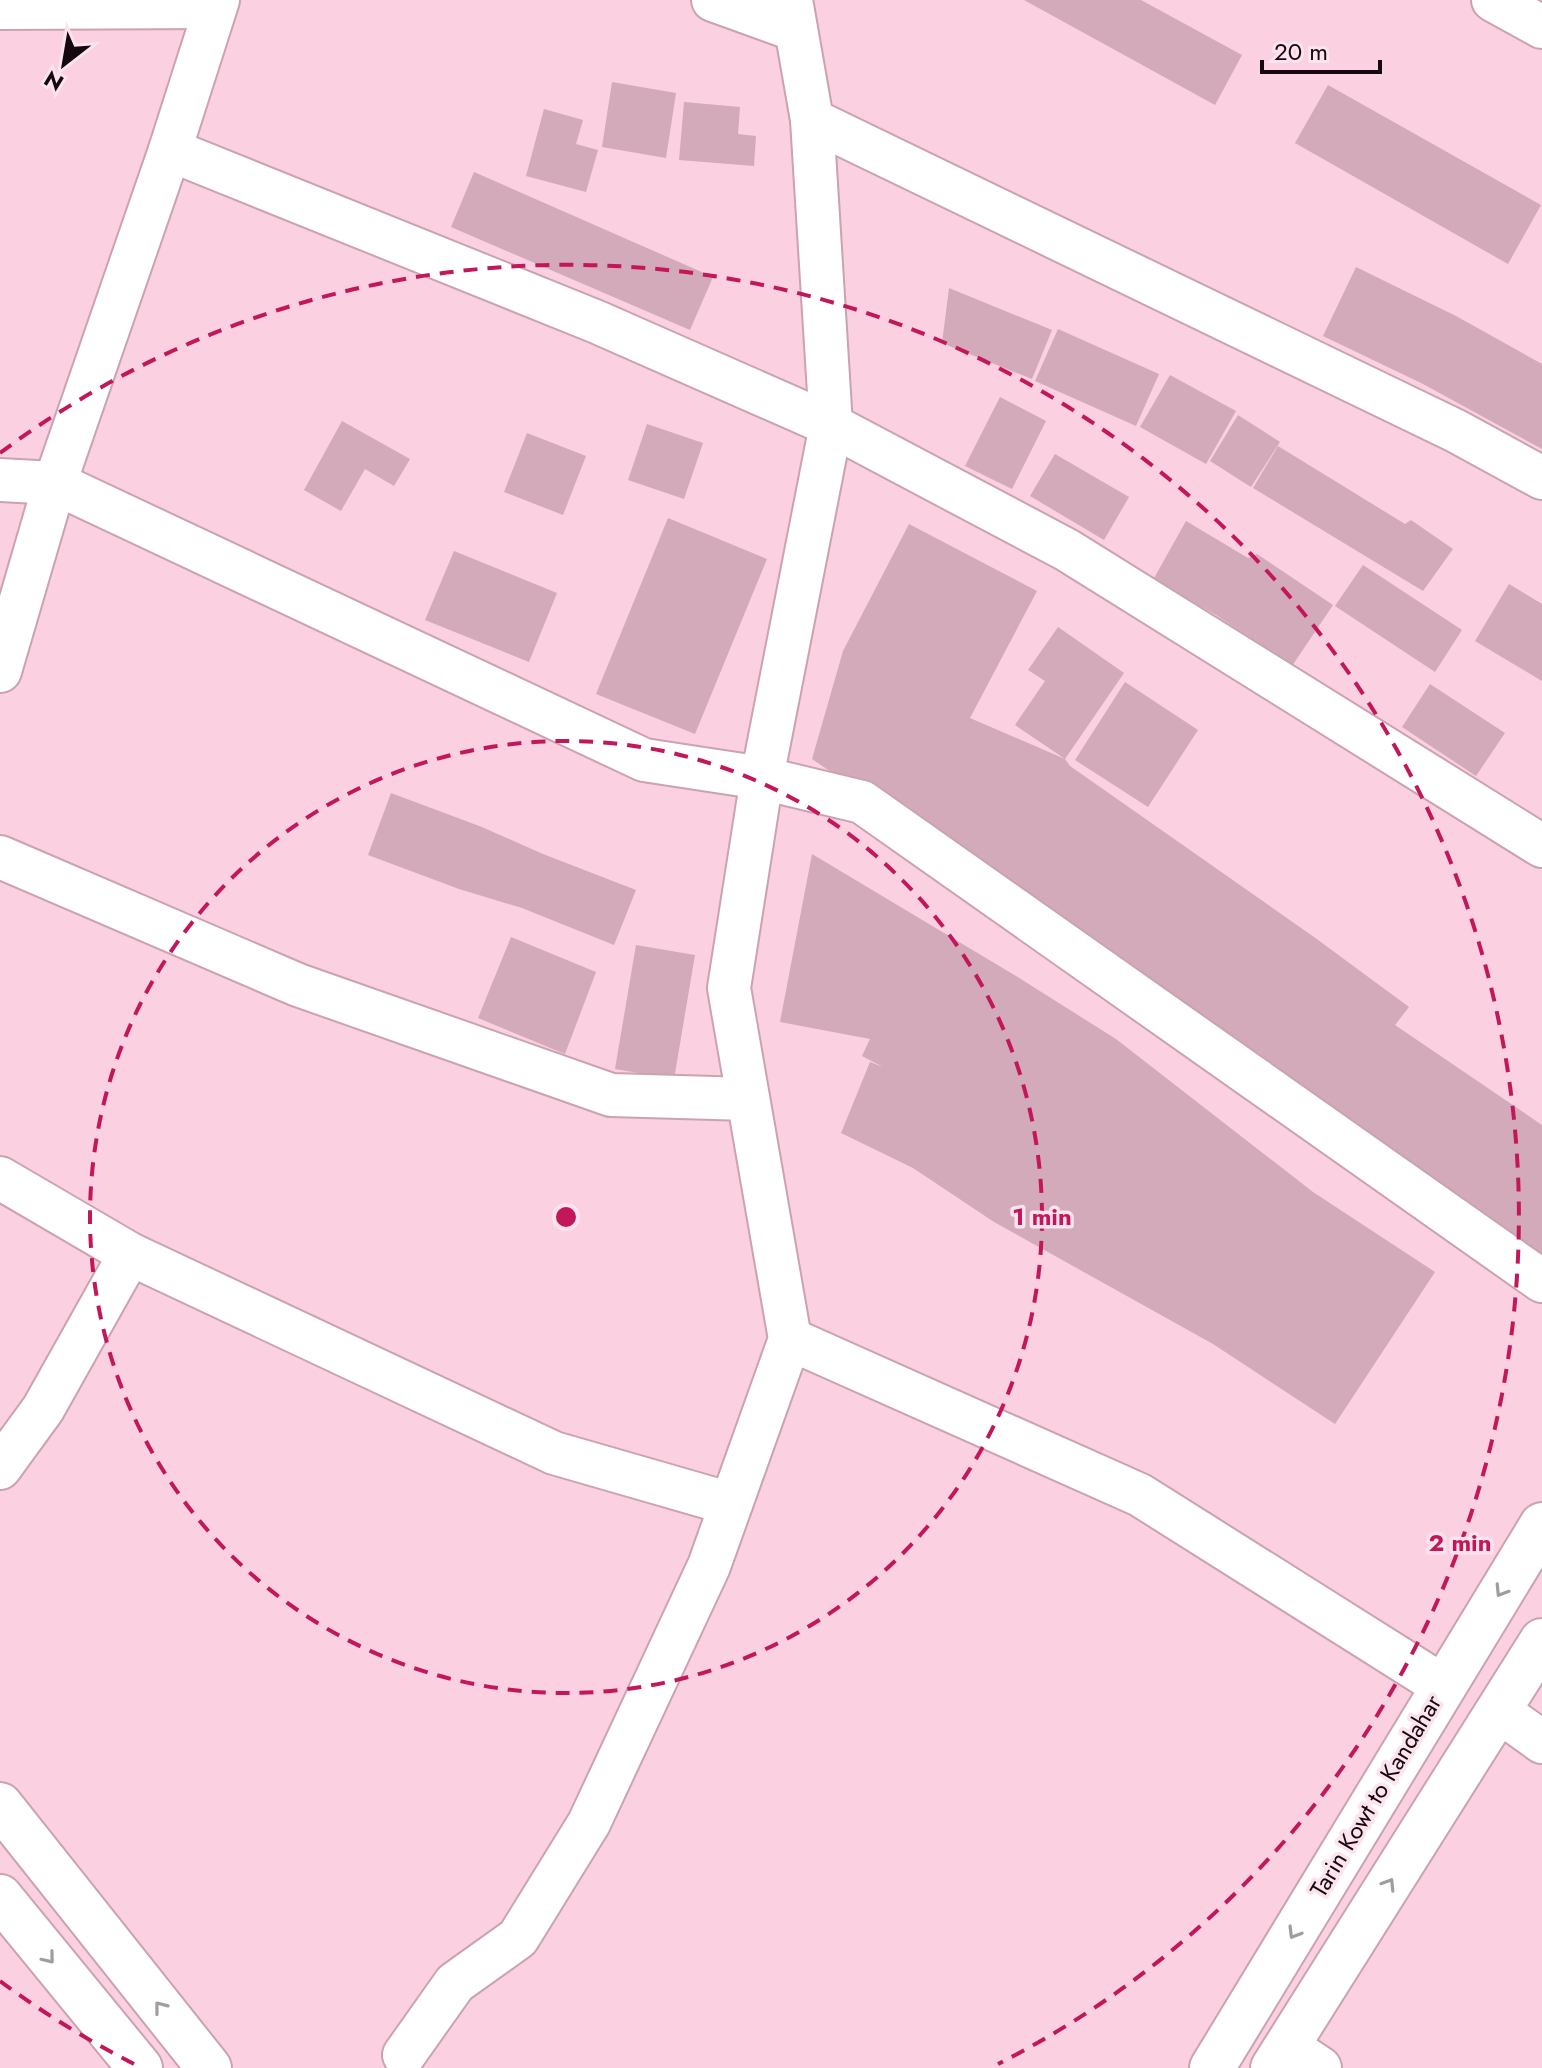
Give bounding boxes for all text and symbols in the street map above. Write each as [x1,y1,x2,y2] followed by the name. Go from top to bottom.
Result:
[24,24,104,104] north arrow
[1262,24,1380,74] scale bar
[1274,34,1328,69] text: 20 m
[38,63,69,99] text: N
[1012,1199,1072,1234] text: 1 min
[552,1203,580,1231] centre of rings
[1428,1525,1492,1560] text: 2 min
[1495,1582,1511,1597] one-way arrow
[1301,1687,1450,1904] street label: Tarin Kowt to Kandahar
[1380,1878,1395,1893] one-way arrow
[1288,1924,1303,1939] one-way arrow
[39,1949,54,1963] one-way arrow
[156,2001,170,2016] one-way arrow

